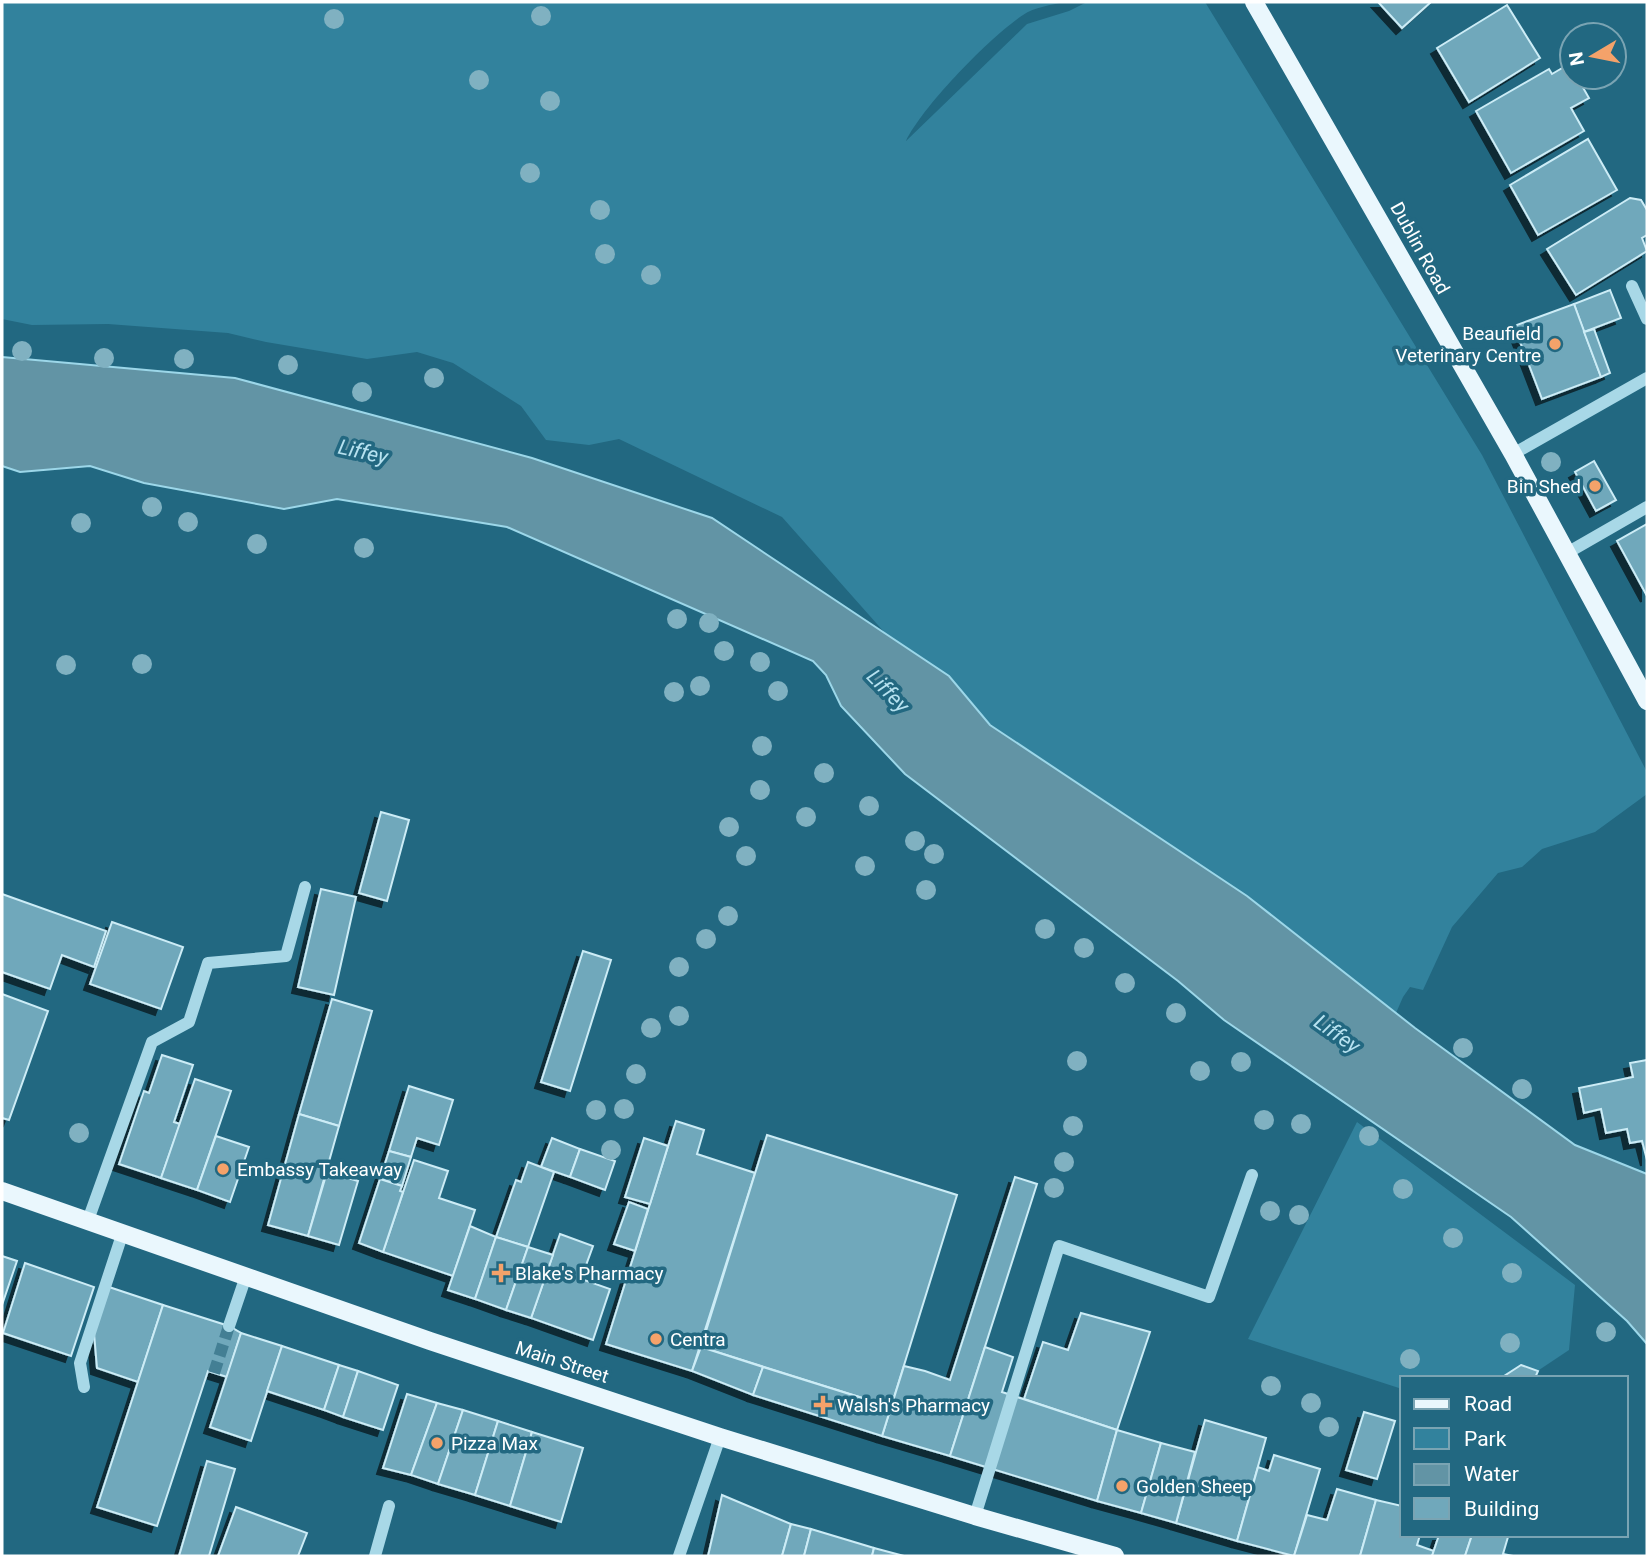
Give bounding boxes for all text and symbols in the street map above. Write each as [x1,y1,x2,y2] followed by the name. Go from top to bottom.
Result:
[1558,21,1628,91] north arrow
[1564,50,1589,67] text: N
[1385,198,1455,298] street label: Dublin Road
[1395,322,1541,367] place label: Beaufield Veterinary Centre
[1547,336,1563,352] marker: Beaufield Veterinary Centre
[336,435,391,470] water label: Liffey
[1507,475,1581,498] place label: Bin Shed
[1587,478,1603,494] marker: Bin Shed
[862,665,915,718] water label: Liffey
[1310,1010,1366,1059] water label: Liffey
[237,1158,402,1181] place label: Embassy Takeaway
[215,1161,231,1177] marker: Embassy Takeaway
[515,1262,663,1285] place label: Blake's Pharmacy
[493,1265,509,1281] marker: Blake's Pharmacy
[670,1328,726,1351] place label: Centra
[648,1331,664,1347] marker: Centra
[512,1336,612,1388] street label: Main Street
[1400,1376,1628,1537] legend
[1464,1392,1512,1416] text: Road
[837,1394,990,1417] place label: Walsh's Pharmacy
[815,1397,831,1413] marker: Walsh's Pharmacy
[1464,1427,1507,1451] text: Park
[451,1432,538,1455] place label: Pizza Max
[429,1435,445,1451] marker: Pizza Max
[1464,1462,1519,1486] text: Water
[1136,1475,1253,1498] place label: Golden Sheep
[1114,1478,1130,1494] marker: Golden Sheep
[1464,1497,1539,1521] text: Building

